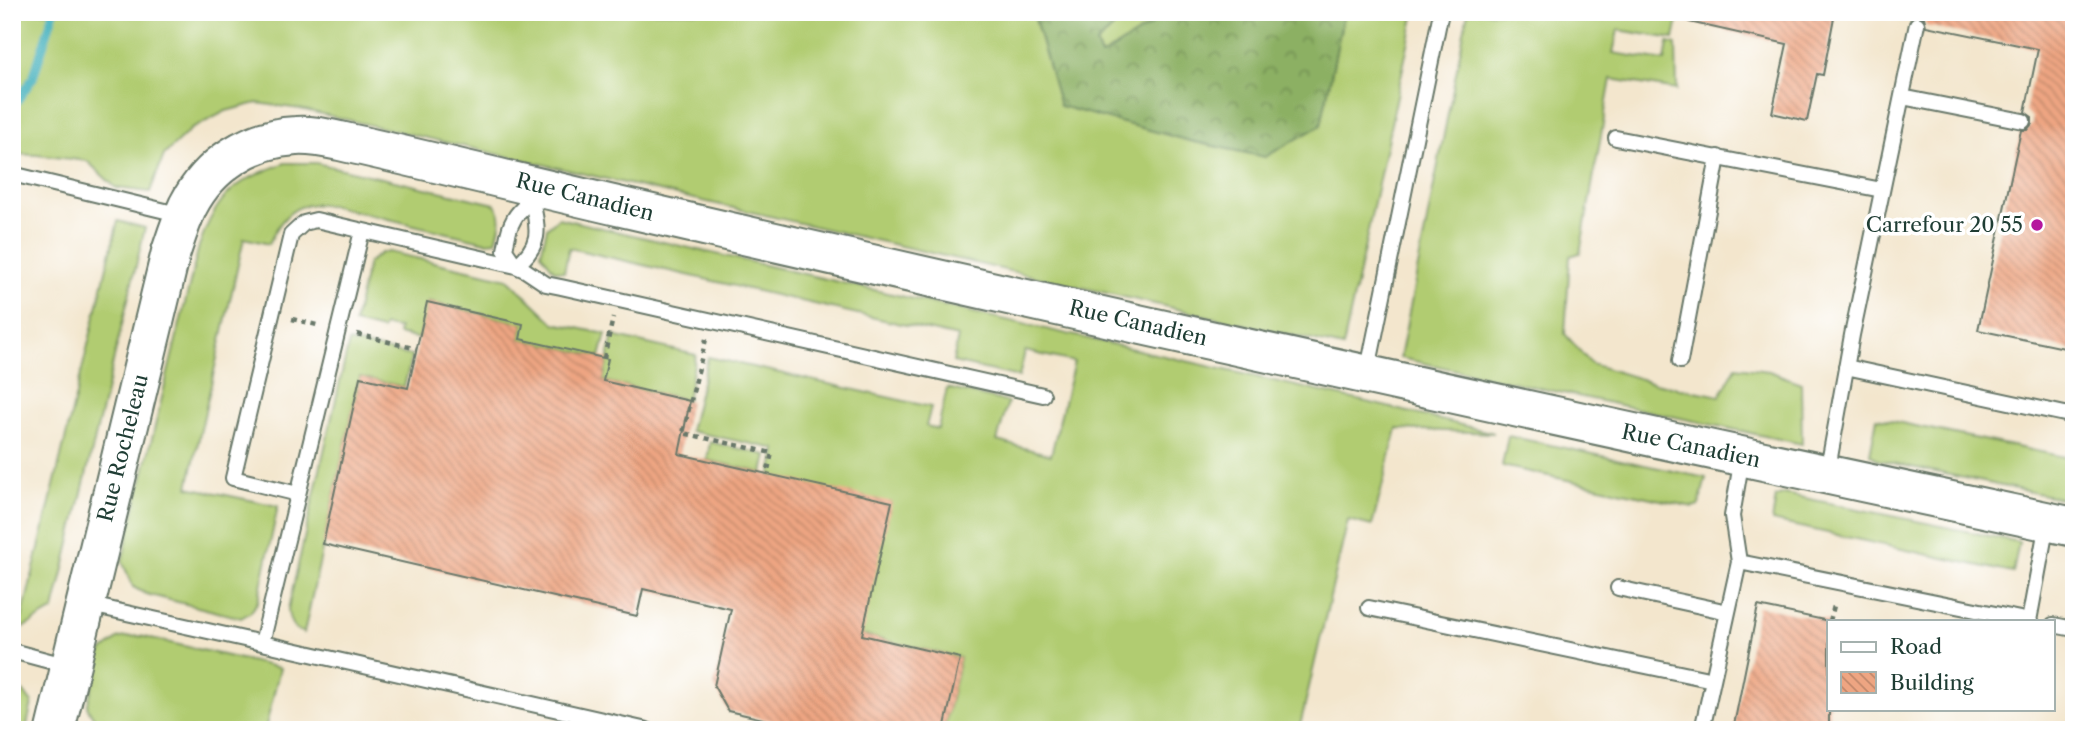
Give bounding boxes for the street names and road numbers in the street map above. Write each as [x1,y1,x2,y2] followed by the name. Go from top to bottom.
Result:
[514,167,657,226] street label: Rue Canadien
[1066,294,1210,351] street label: Rue Canadien
[92,371,153,524] street label: Rue Rocheleau
[1619,419,1763,472] street label: Rue Canadien

